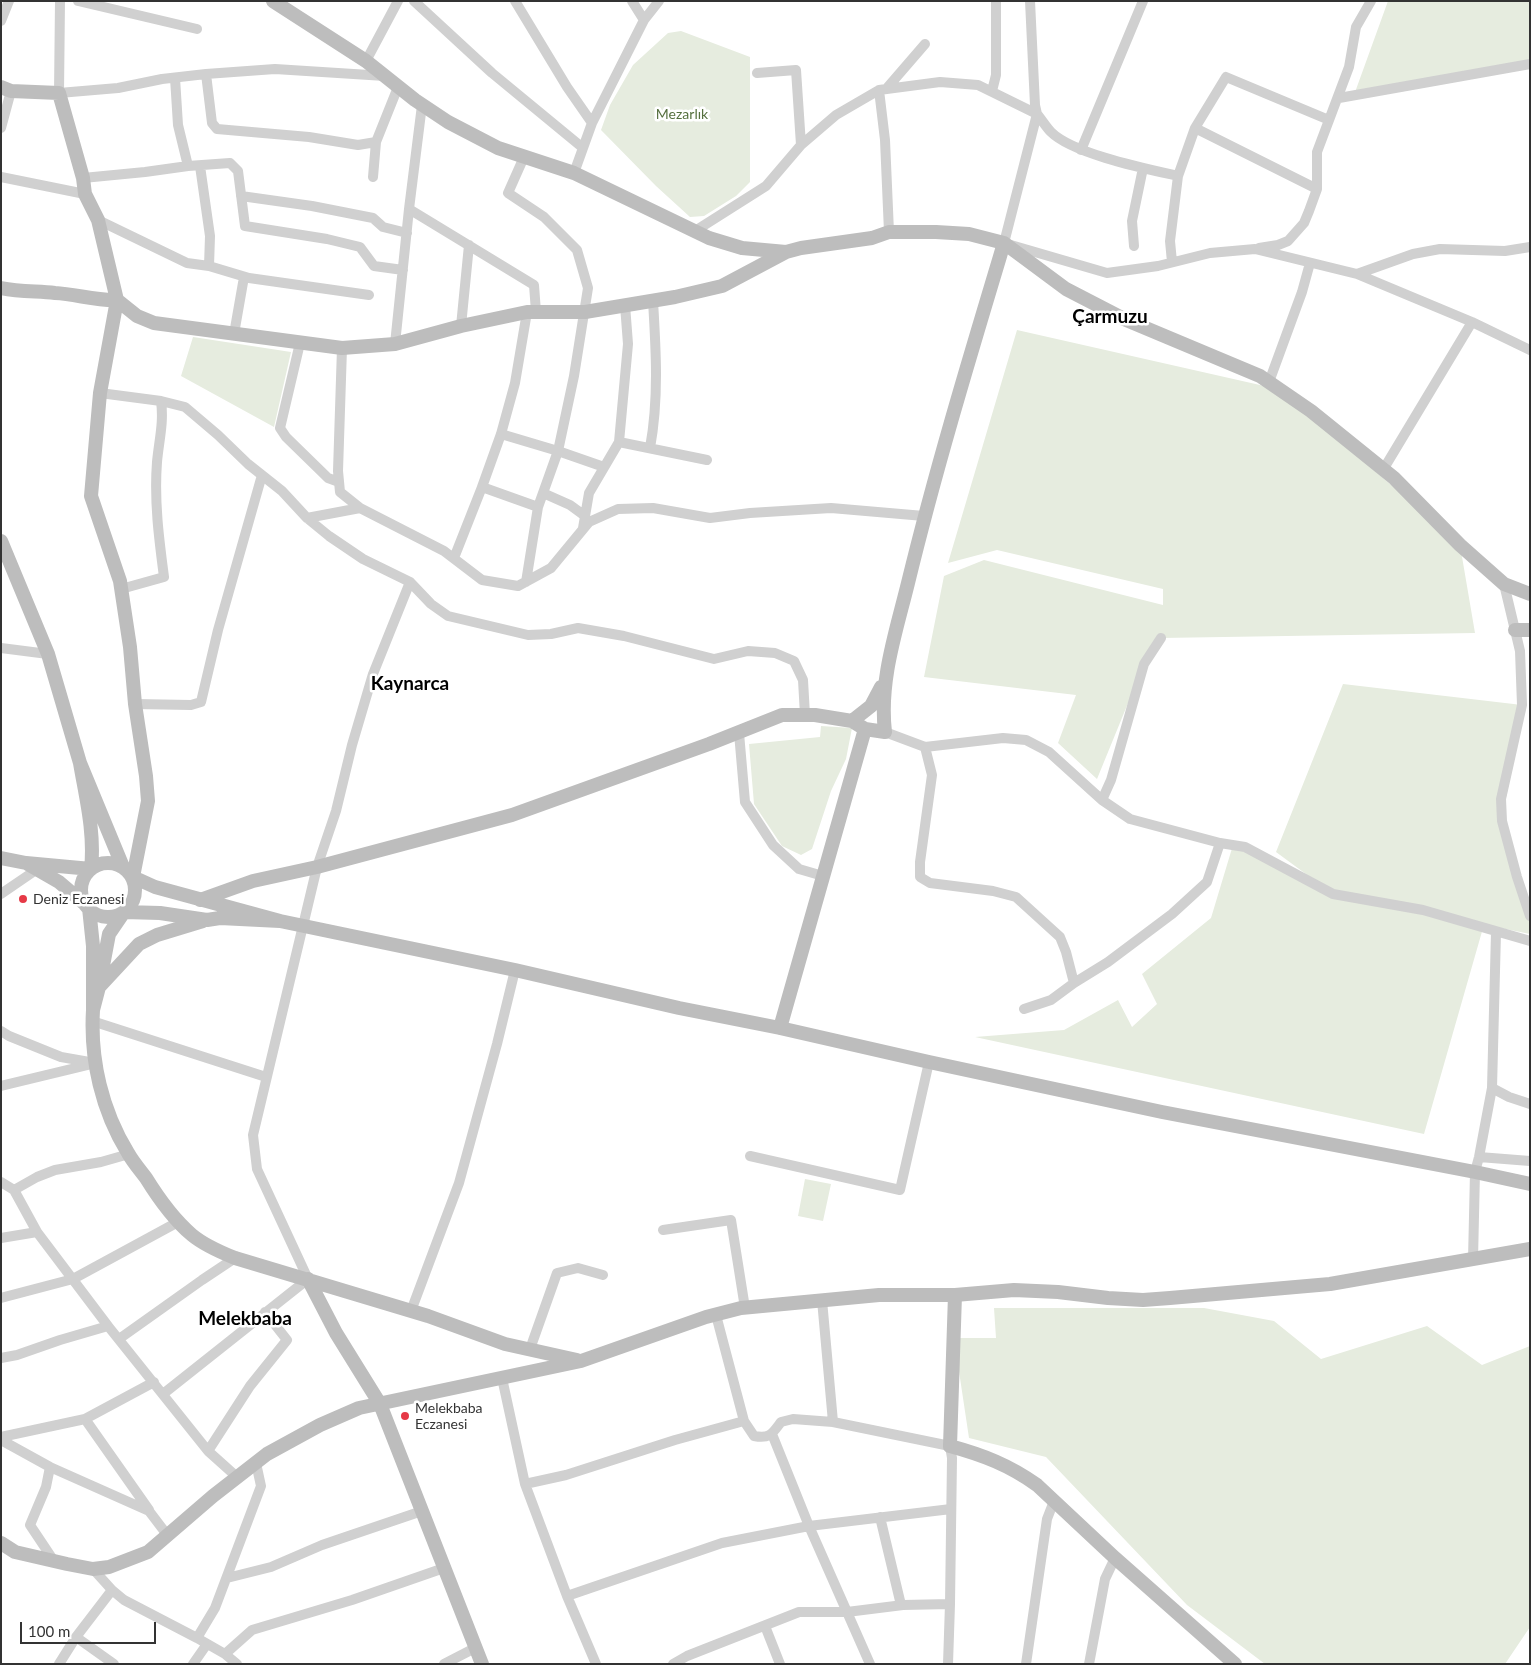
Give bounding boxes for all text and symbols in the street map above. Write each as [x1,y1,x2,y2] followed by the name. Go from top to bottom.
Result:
[656,106,708,122] park label: Mezarlık
[1072,306,1148,328] district label: Çarmuzu
[371,673,449,695] district label: Kaynarca
[33,891,124,907] place label: Deniz Eczanesi
[17,893,29,905] marker: Deniz Eczanesi
[198,1308,292,1330] district label: Melekbaba
[415,1400,483,1432] place label: Melekbaba Eczanesi
[399,1410,411,1422] marker: Melekbaba Eczanesi
[22,1612,159,1644] scale bar
[28,1622,70,1640] text: 100 m

